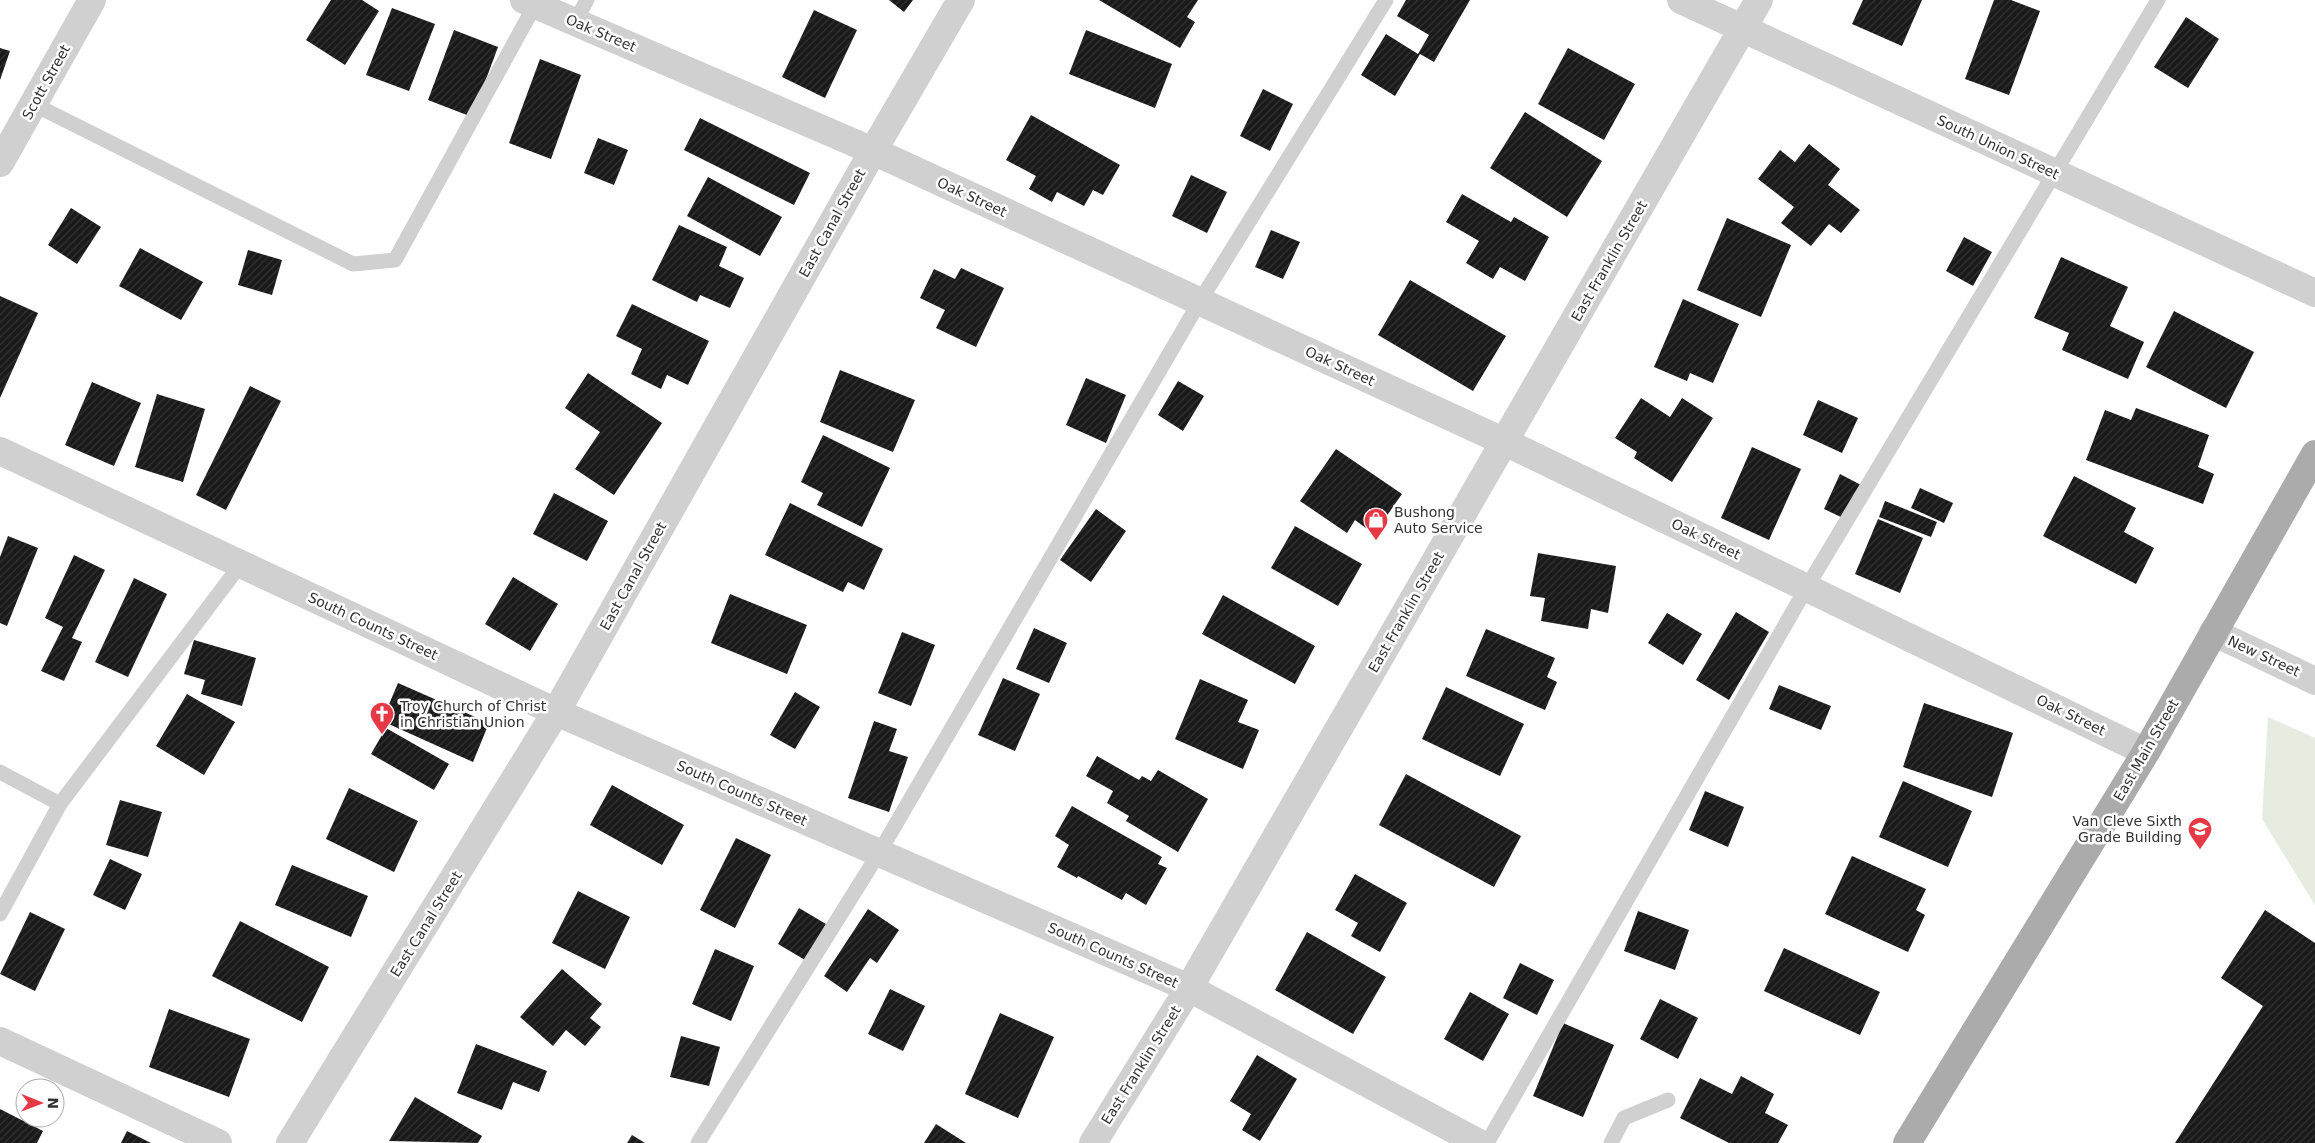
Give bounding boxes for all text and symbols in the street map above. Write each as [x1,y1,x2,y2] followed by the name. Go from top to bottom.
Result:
[563,11,639,55] street label: Oak Street
[19,41,73,122] street label: Scott Street
[1935,112,2062,182] street label: South Union Street
[796,166,869,280] street label: East Canal Street
[935,174,1010,220] street label: Oak Street
[1568,197,1650,324] street label: East Franklin Street
[1303,343,1378,389] street label: Oak Street
[1394,504,1483,536] place label: Bushong Auto Service
[1363,507,1389,541] shop icon: Bushong Auto Service
[1669,515,1744,563] street label: Oak Street
[597,519,670,633] street label: East Canal Street
[1365,548,1447,675] street label: East Franklin Street
[306,589,441,663] street label: South Counts Street
[2225,632,2303,680] street label: New Street
[2034,691,2109,739] street label: Oak Street
[2110,696,2182,804] street label: East Main Street
[399,698,547,730] place label: Troy Church of Christ in Christian Union
[369,701,395,735] church icon: Troy Church of Christ in Christian Union
[674,757,810,829] street label: South Counts Street
[2073,813,2182,845] place label: Van Cleve Sixth Grade Building
[2187,816,2213,850] school or university icon: Van Cleve Sixth Grade Building
[387,868,465,980] street label: East Canal Street
[1045,919,1181,991] street label: South Counts Street
[1098,1002,1184,1127] street label: East Franklin Street
[15,1078,65,1128] north arrow
[45,1097,61,1109] text: N

